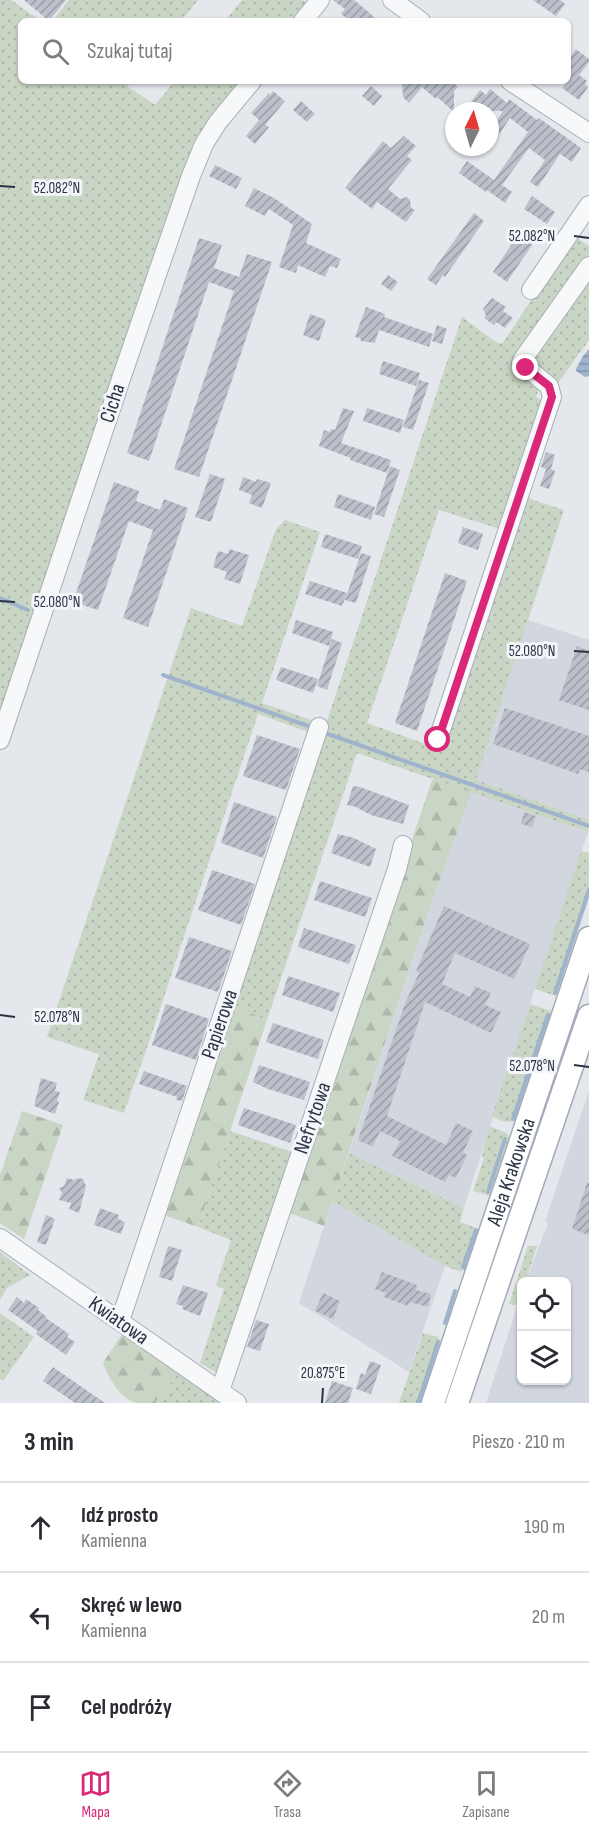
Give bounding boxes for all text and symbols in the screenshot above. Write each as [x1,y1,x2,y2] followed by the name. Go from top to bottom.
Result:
[18,18,571,84] search box
[39,35,72,68] icon: search
[87,38,173,65] text: Szukaj tutaj
[445,102,499,156] north arrow
[34,179,80,198] text: 52.082°N
[509,227,555,246] text: 52.082°N
[512,354,538,380] route end
[94,380,130,426] street label: Cicha
[34,593,80,612] text: 52.080°N
[509,642,555,661] text: 52.080°N
[424,726,450,752] route start
[196,986,243,1062] street label: Papierowa
[34,1008,80,1027] text: 52.078°N
[509,1057,555,1076] text: 52.078°N
[289,1079,336,1157] street label: Nefrytowa
[481,1115,541,1230] street label: Aleja Krakowska
[517,1277,571,1385] map controls
[517,1277,571,1331] button: locate
[84,1291,154,1350] street label: Kwiatowa
[517,1331,571,1385] button: layers
[301,1364,345,1383] text: 20.875°E
[24,1427,74,1458] text: 3 min
[472,1430,565,1454] text: Pieszo · 210 m
[81,1502,158,1529] text: Idź prosto
[24,1511,57,1544] icon: ahead
[524,1515,565,1539] text: 190 m
[81,1529,147,1553] text: Kamienna
[81,1592,182,1619] text: Skręć w lewo
[24,1601,57,1634] icon: left
[532,1605,565,1629] text: 20 m
[81,1619,147,1643] text: Kamienna
[24,1691,57,1724] icon: arrive
[81,1694,172,1721] text: Cel podróży
[79,1767,112,1822] tab: Mapa
[271,1767,304,1822] tab: Trasa
[462,1767,510,1822] tab: Zapisane

